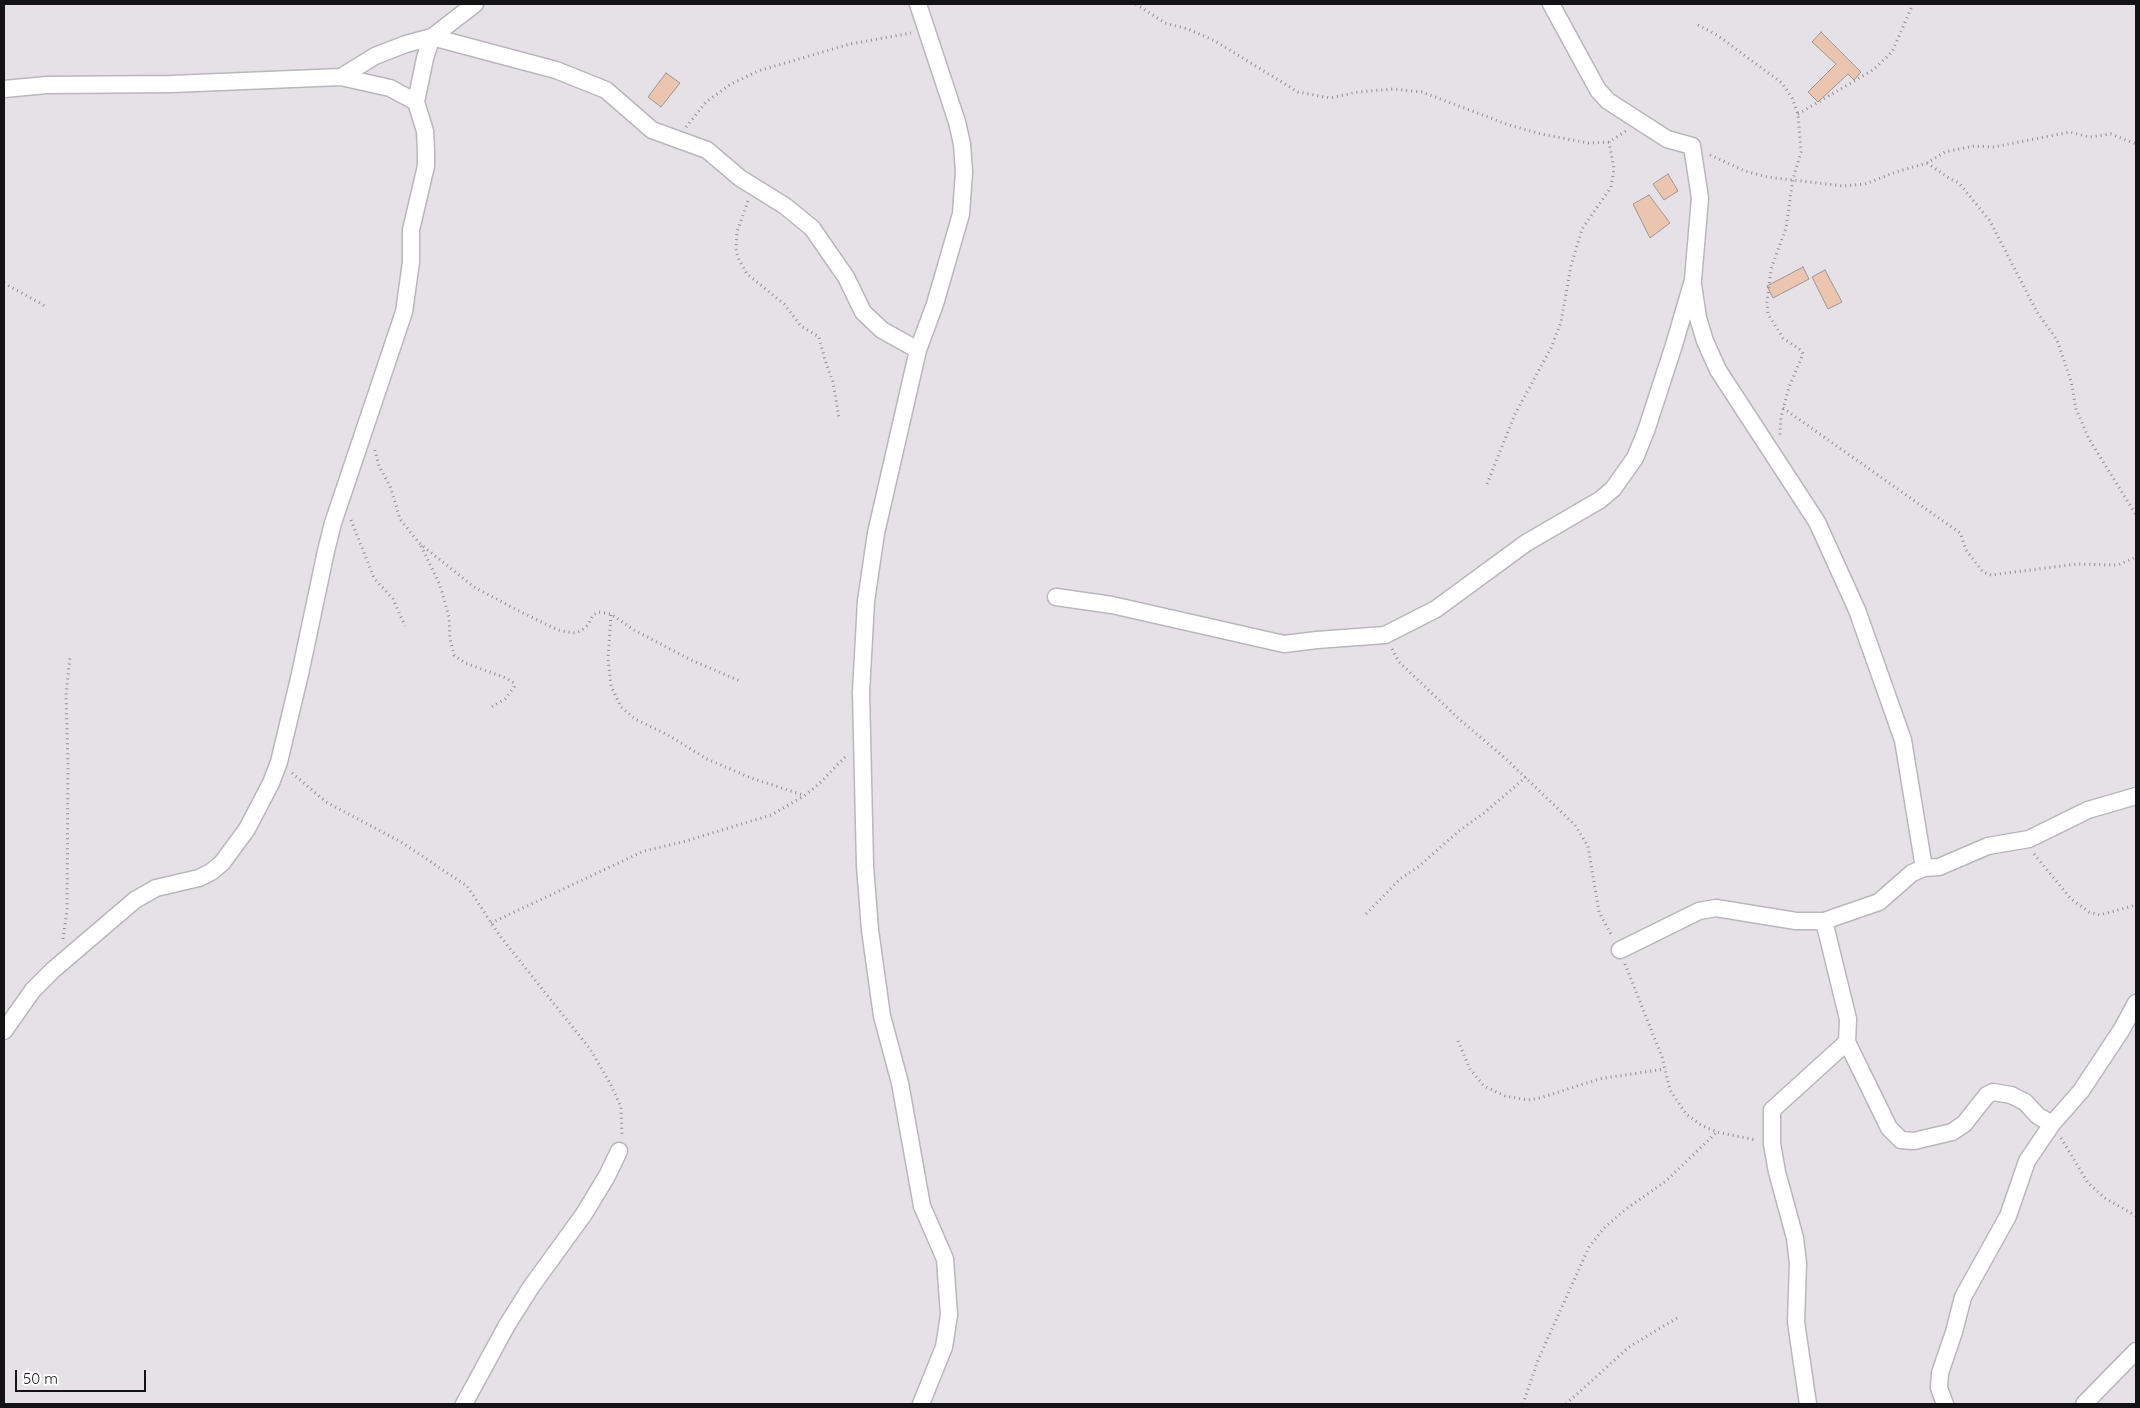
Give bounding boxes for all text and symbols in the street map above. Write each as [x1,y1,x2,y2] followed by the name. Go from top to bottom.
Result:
[18,1360,149,1392] scale bar
[23,1369,58,1388] text: 50 m

